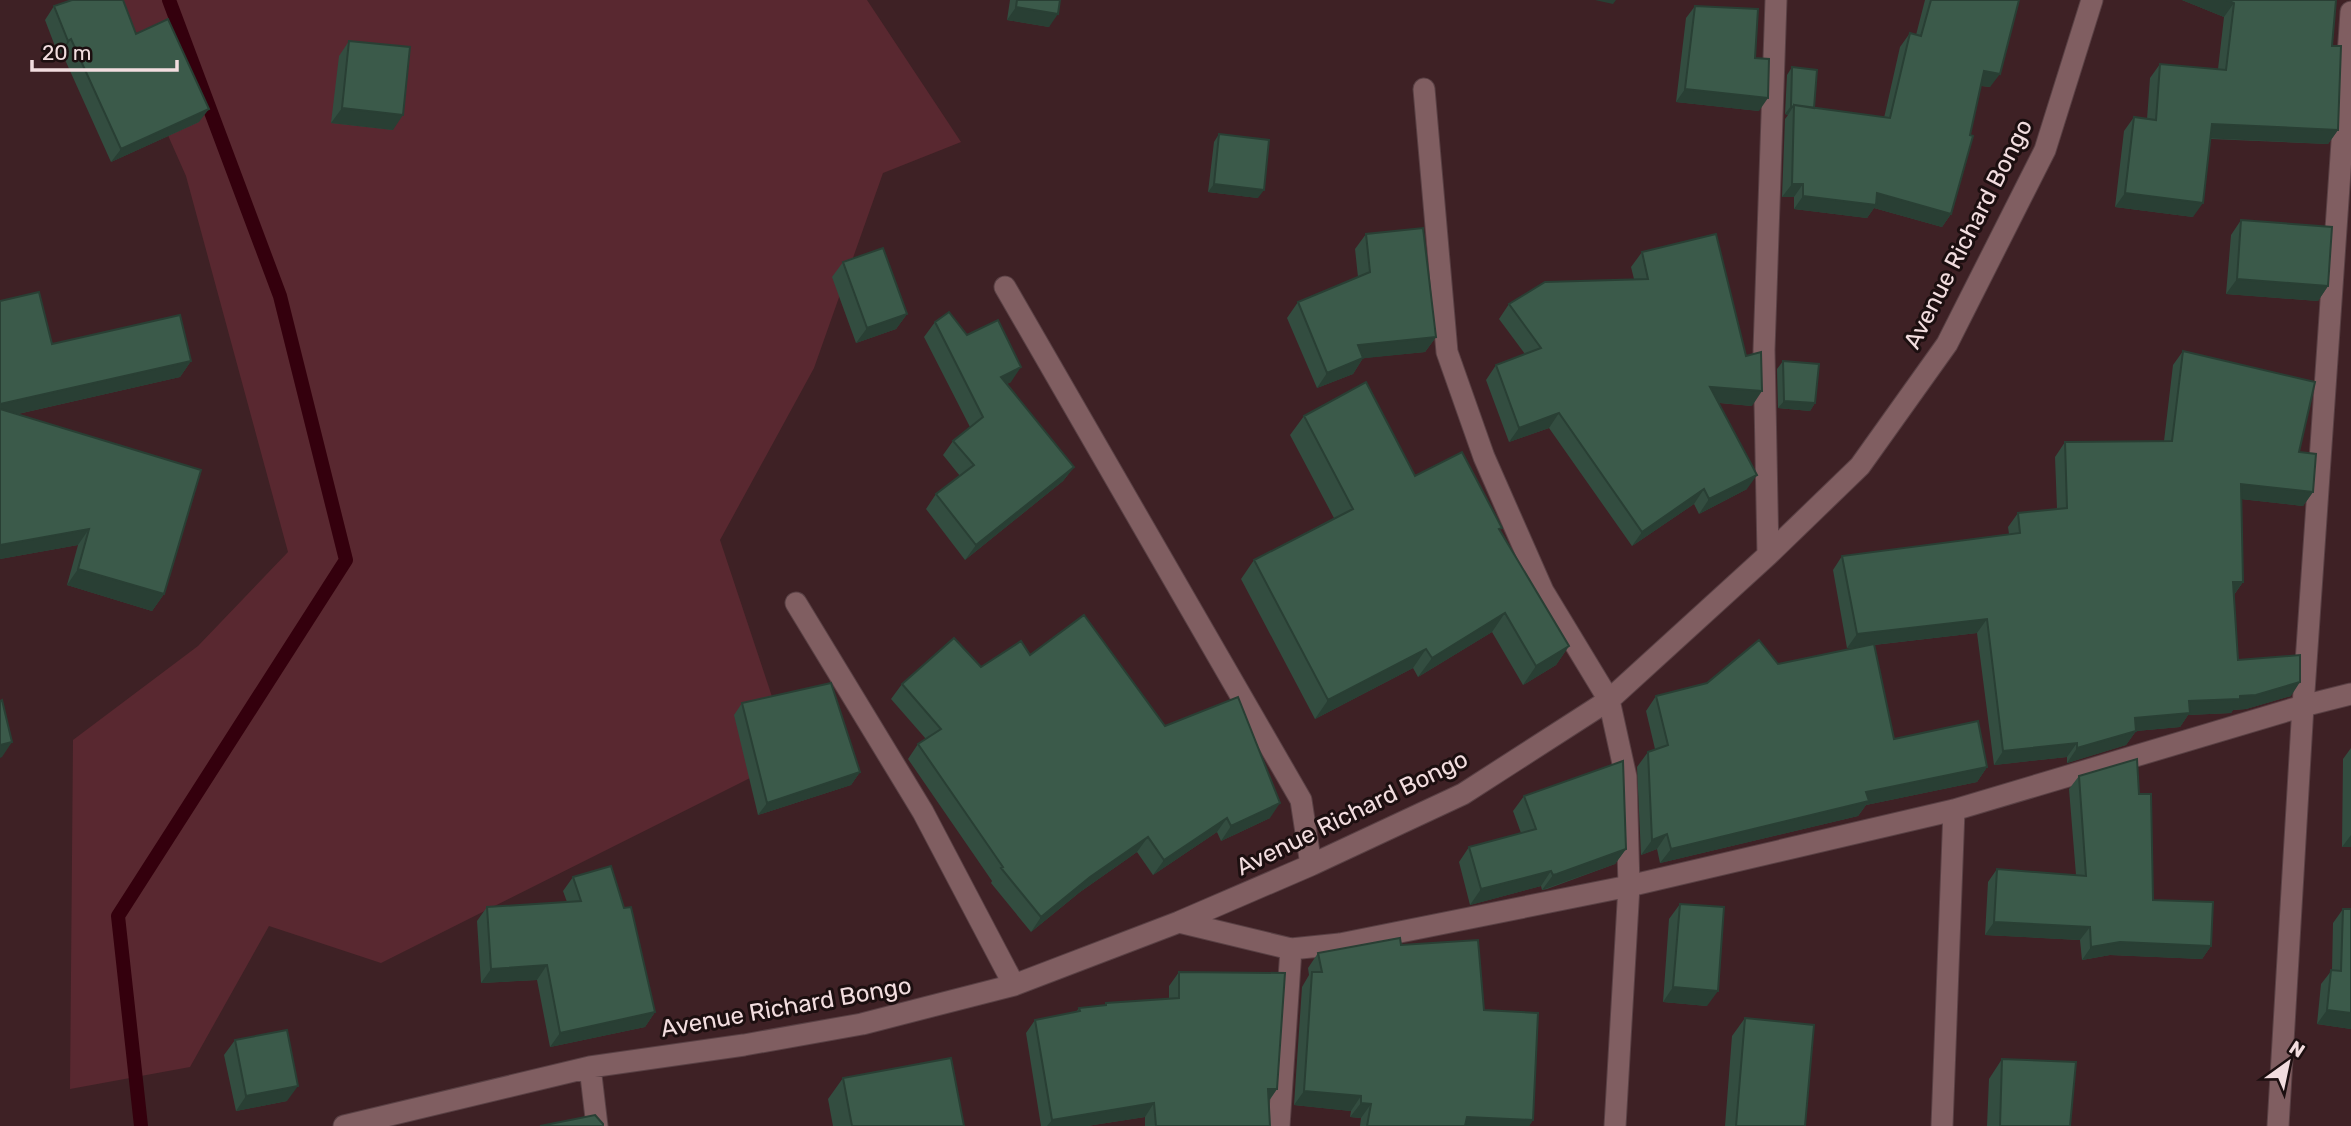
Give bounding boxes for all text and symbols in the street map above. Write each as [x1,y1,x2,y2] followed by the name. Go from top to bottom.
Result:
[32,28,177,72] scale bar
[42,40,91,65] text: 20 m
[1898,114,2038,354] street label: Avenue Richard Bongo
[1232,745,1472,881] street label: Avenue Richard Bongo
[658,971,914,1043] street label: Avenue Richard Bongo
[2253,1028,2323,1098] north arrow
[2285,1036,2309,1063] text: N

